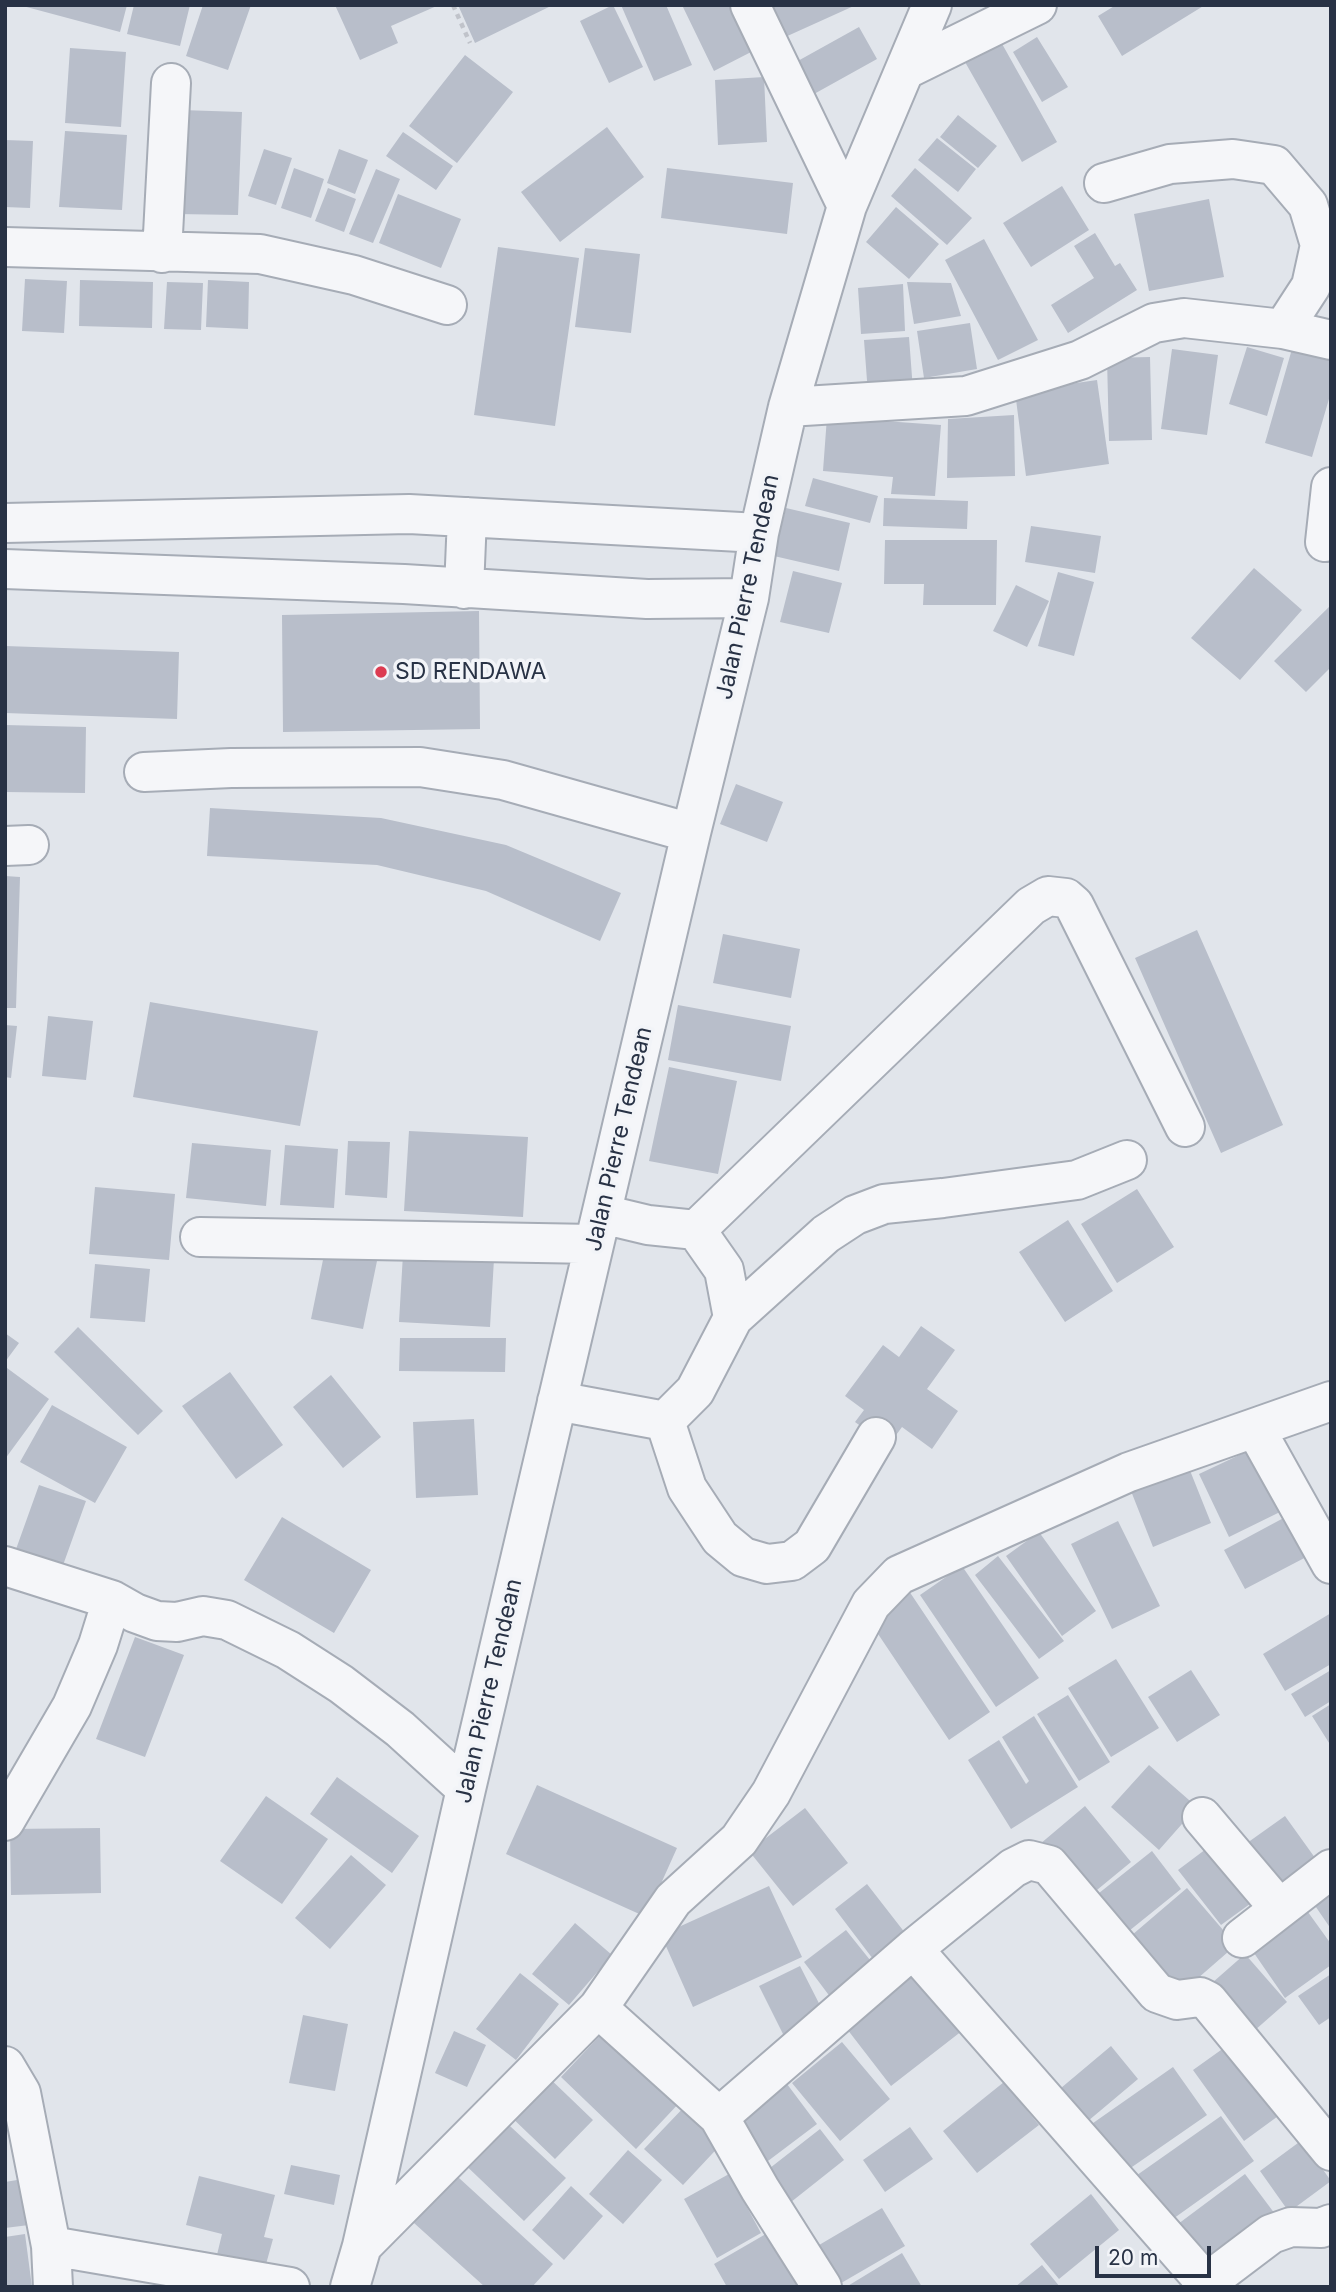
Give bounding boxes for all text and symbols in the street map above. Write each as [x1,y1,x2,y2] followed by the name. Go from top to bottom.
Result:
[711,472,785,702] street label: Jalan Pierre Tendean
[395,658,546,686] place label: SD RENDAWA
[373,664,389,680] marker: SD RENDAWA
[580,1024,658,1254] street label: Jalan Pierre Tendean
[450,1576,528,1806] street label: Jalan Pierre Tendean
[1098,2232,1214,2276] scale bar
[1108,2245,1158,2270] text: 20 m

